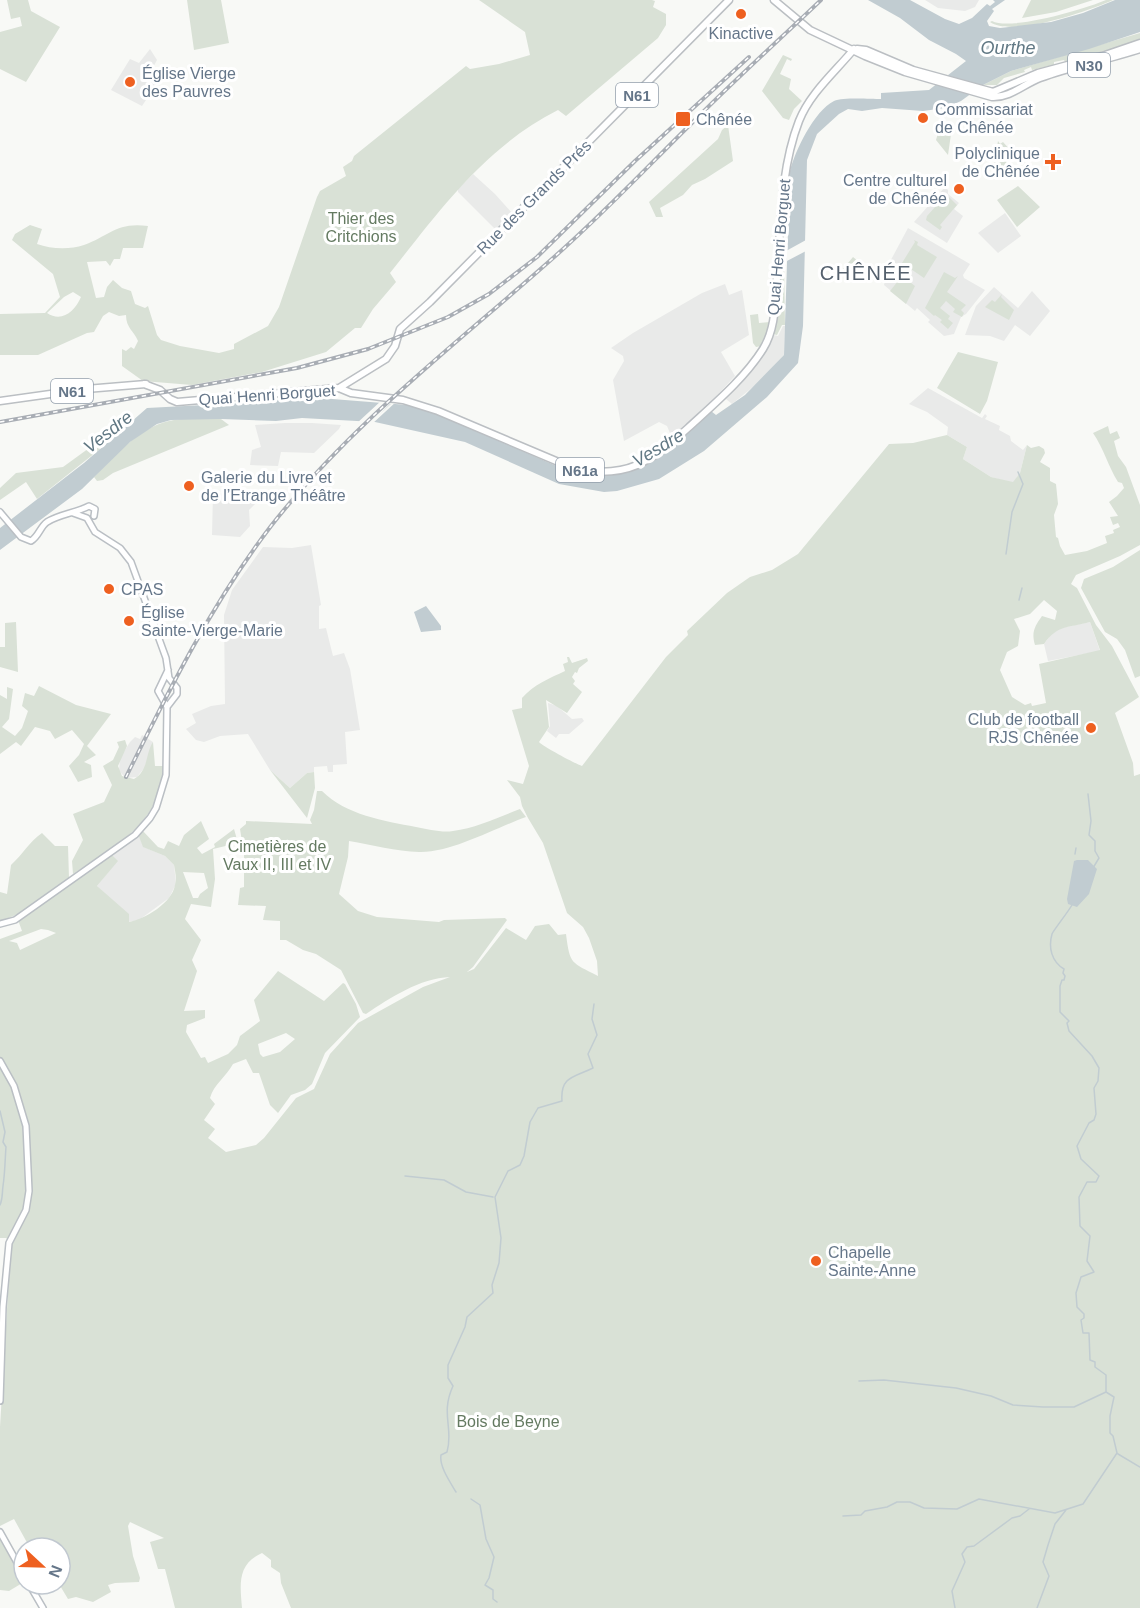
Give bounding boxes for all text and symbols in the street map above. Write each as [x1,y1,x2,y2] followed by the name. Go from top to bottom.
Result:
[734,7,748,21] marker: Kinactive
[709,25,774,42] place label: Kinactive
[980,38,1036,58] water label: Ourthe
[1068,53,1110,77] road number: N30
[142,64,236,100] place label: Église Vierge des Pauvres
[123,75,137,89] marker: Église Vierge des Pauvres
[616,83,658,107] road number: N61
[935,101,1033,136] place label: Commissariat de Chênée
[674,110,692,128] marker: Chênée
[696,111,752,128] place label: Chênée
[916,111,930,125] marker: Commissariat de Chênée
[474,137,594,257] street label: Rue des Grands Prés
[955,145,1040,180] place label: Polyclinique de Chênée
[1044,153,1062,171] marker: Polyclinique de Chênée
[843,172,947,207] place label: Centre culturel de Chênée
[765,177,793,316] street label: Quai Henri Borguet
[952,182,966,196] marker: Centre culturel de Chênée
[325,210,397,245] park label: Thier des Critchions
[820,262,912,284] district label: CHÊNÉE
[51,379,93,403] road number: N61
[198,382,336,408] street label: Quai Henri Borguet
[80,407,136,457] water label: Vesdre
[629,425,687,471] water label: Vesdre
[556,458,604,482] road number: N61a
[201,469,346,504] place label: Galerie du Livre et de l’Etrange Théâtre
[182,479,196,493] marker: Galerie du Livre et de l’Etrange Théâtre
[121,581,163,598] place label: CPAS
[102,582,116,596] marker: CPAS
[141,603,283,639] place label: Église Sainte-Vierge-Marie
[122,614,136,628] marker: Église Sainte-Vierge-Marie
[968,711,1079,746] place label: Club de football RJS Chênée
[1084,721,1098,735] marker: Club de football RJS Chênée
[223,838,331,873] park label: Cimetières de Vaux II, III et IV
[828,1244,916,1279] place label: Chapelle Sainte-Anne
[809,1254,823,1268] marker: Chapelle Sainte-Anne
[456,1413,560,1430] park label: Bois de Beyne
[12,1536,72,1596] north arrow
[45,1563,65,1580] text: N

